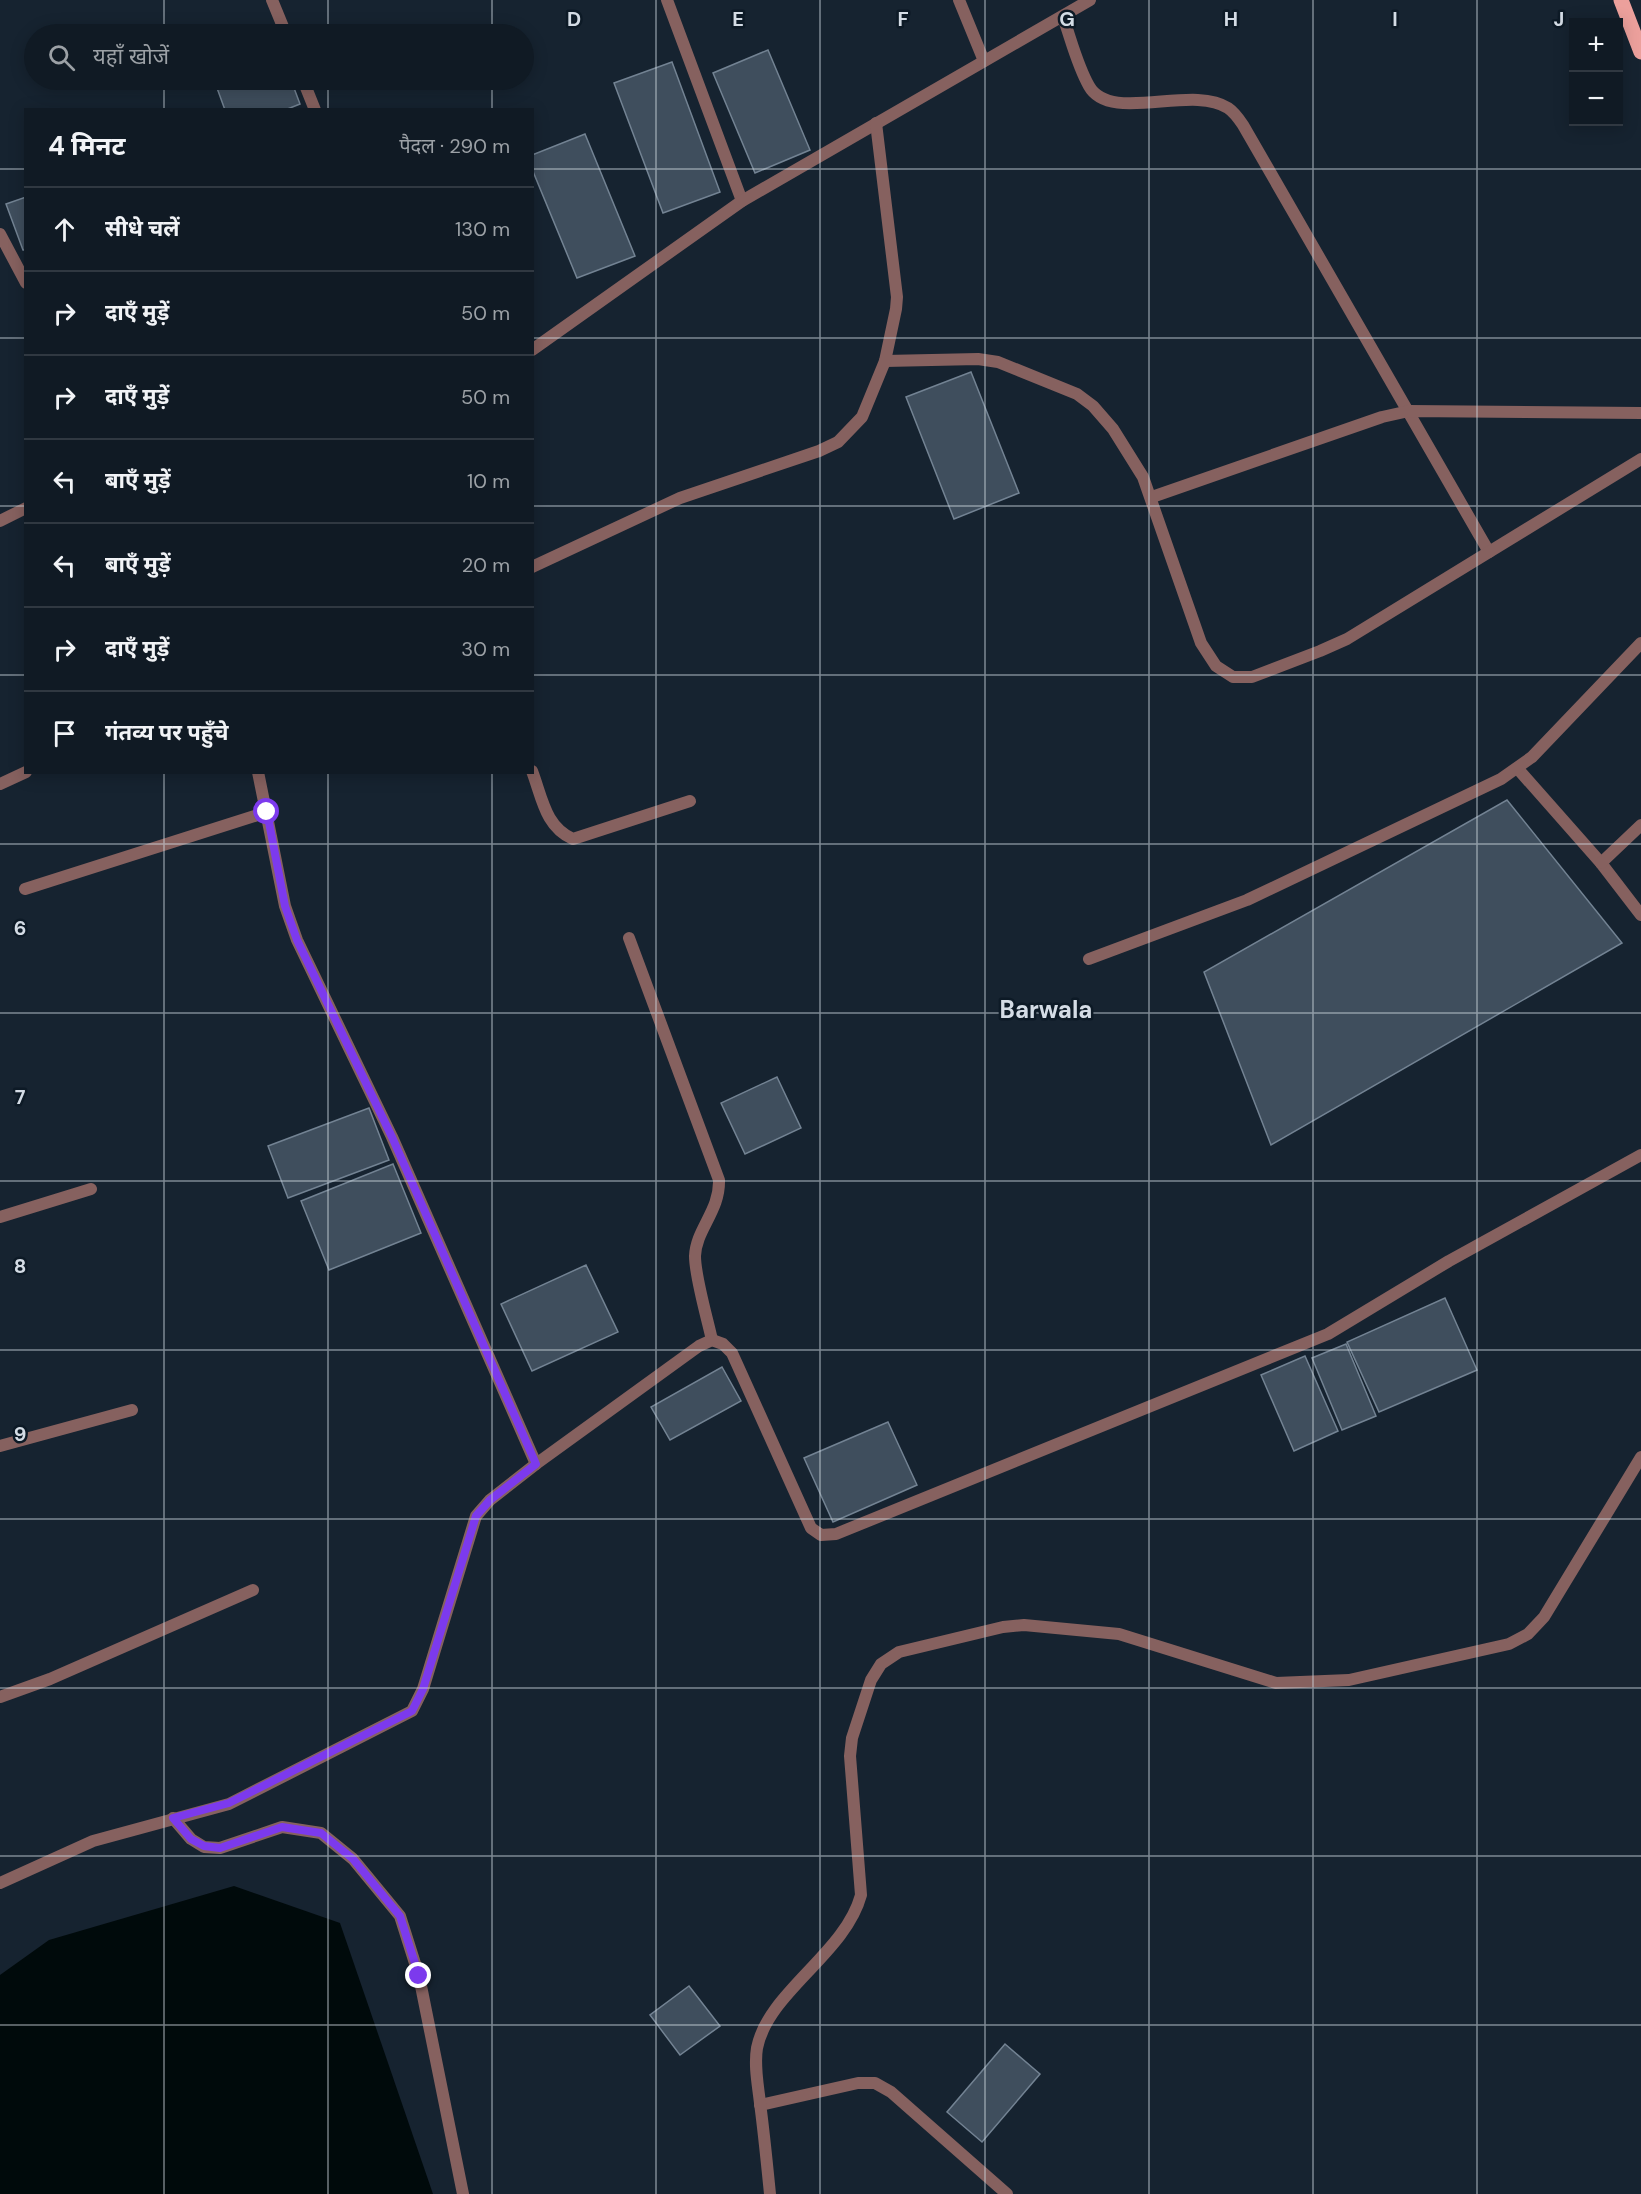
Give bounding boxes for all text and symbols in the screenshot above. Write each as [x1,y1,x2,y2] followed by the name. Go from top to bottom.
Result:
[567,6,581,32] text: D
[732,6,744,32] text: E
[897,6,909,32] text: F
[1059,6,1075,32] text: G
[1224,6,1238,32] text: H
[1392,6,1398,32] text: I
[1554,6,1564,32] text: J
[1569,18,1623,126] map controls
[1569,18,1623,72] button: +
[24,24,534,90] search box
[45,41,78,74] icon: search
[93,42,169,71] text: यहाँ खोजें
[1569,72,1623,126] button: −
[48,129,126,163] text: 4 मिनट
[399,133,510,159] text: पैदल · 290 m
[48,213,81,246] icon: ahead
[105,214,180,243] text: सीधे चलें
[455,216,510,242] text: 130 m
[48,297,81,330] icon: right
[105,298,169,327] text: दाएँ मुड़ें
[461,300,510,326] text: 50 m
[48,381,81,414] icon: right
[105,382,169,411] text: दाएँ मुड़ें
[461,384,510,410] text: 50 m
[48,465,81,498] icon: left
[105,466,171,495] text: बाएँ मुड़ें
[467,468,510,494] text: 10 m
[48,549,81,582] icon: left
[105,550,171,579] text: बाएँ मुड़ें
[462,552,510,578] text: 20 m
[48,633,81,666] icon: right
[105,634,169,663] text: दाएँ मुड़ें
[461,636,510,662] text: 30 m
[48,717,81,750] icon: arrive
[105,718,228,747] text: गंतव्य पर पहुँचे
[253,798,279,824] route start
[14,915,26,941] text: 6
[1000,994,1092,1025] district label: Barwala
[15,1084,26,1110] text: 7
[14,1253,26,1279] text: 8
[14,1421,26,1447] text: 9
[405,1962,431,1988] route end

